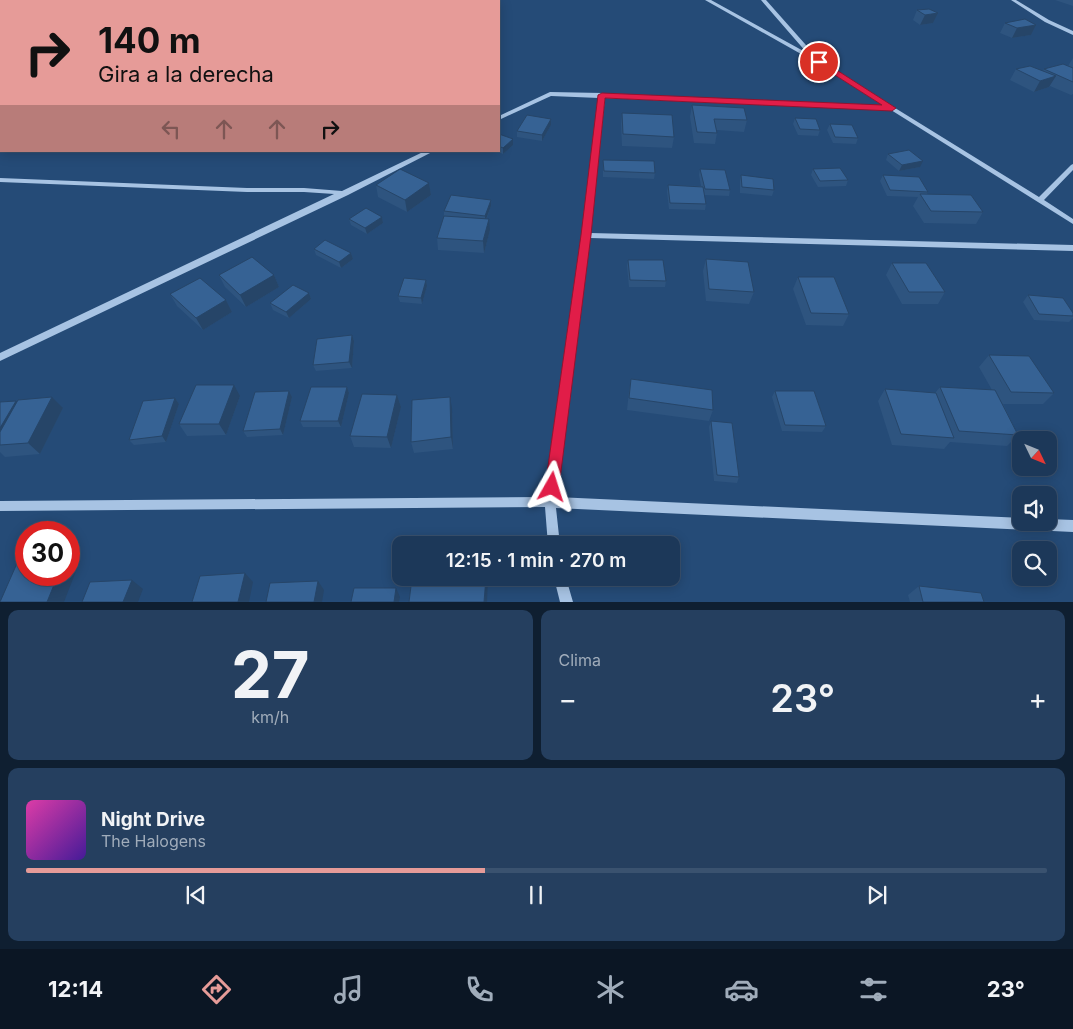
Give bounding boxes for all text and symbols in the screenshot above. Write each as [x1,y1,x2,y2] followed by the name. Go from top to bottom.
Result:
[98,19,201,61] text: 140 m
[15,20,80,85] icon: right
[798,41,840,83] pin
[805,48,833,76] icon: arrive
[98,61,274,87] text: Gira a la derecha
[157,115,185,143] icon: left
[210,115,238,143] icon: ahead
[263,115,291,143] icon: ahead
[316,115,344,143] icon: right
[1012,431,1058,476] north arrow
[1012,431,1057,586] map controls
[525,460,577,512] position arrow
[1012,486,1057,531] button: sound
[15,521,80,586] speed limit sign: 30
[1012,541,1057,586] button: search
[446,549,626,572] text: 12:15 · 1 min · 270 m
[231,635,310,714] text: 27
[559,650,601,670] text: Clima
[770,675,835,721] text: 23°
[559,682,577,716] text: −
[1028,682,1047,716] text: +
[251,707,289,727] text: km/h
[101,808,205,831] text: Night Drive
[101,831,206,851] text: The Halogens
[182,881,210,909] icon: previous
[522,881,550,909] icon: pause
[863,881,891,909] icon: next
[199,972,234,1007] icon: directions
[331,972,366,1007] icon: music
[462,972,497,1007] icon: phone
[593,972,628,1007] icon: climate
[724,972,759,1007] icon: car
[856,972,891,1007] icon: filters
[48,976,103,1002] text: 12:14
[987,976,1025,1002] text: 23°

